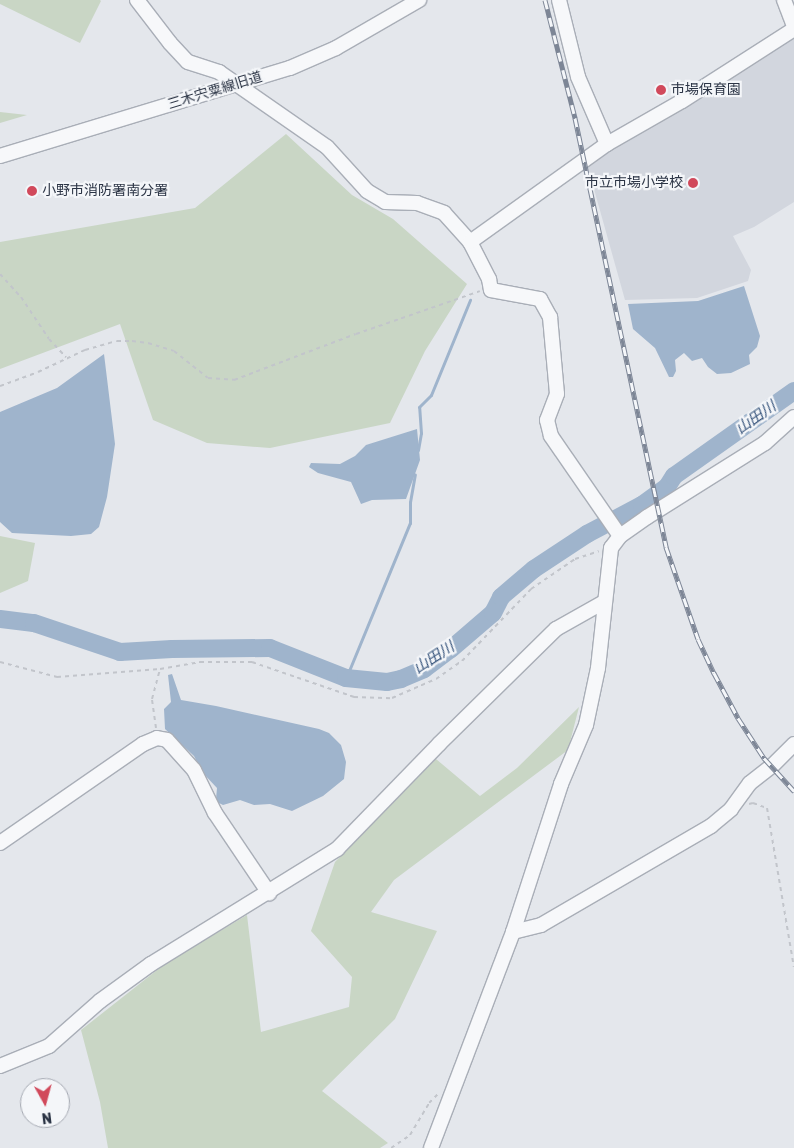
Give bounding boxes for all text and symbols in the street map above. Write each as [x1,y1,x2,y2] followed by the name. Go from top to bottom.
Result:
[166,69,264,113] street label: 三木宍粟線旧道
[671,82,741,98] place label: 市場保育園
[655,84,667,96] marker: 市場保育園
[585,175,683,191] place label: 市立市場小学校
[687,177,699,189] marker: 市立市場小学校
[42,183,168,199] place label: 小野市消防署南分署
[26,185,38,197] marker: 小野市消防署南分署
[732,398,780,438] water label: 山田川
[410,638,458,678] water label: 山田川
[20,1078,70,1128] north arrow
[41,1108,53,1126] text: N

